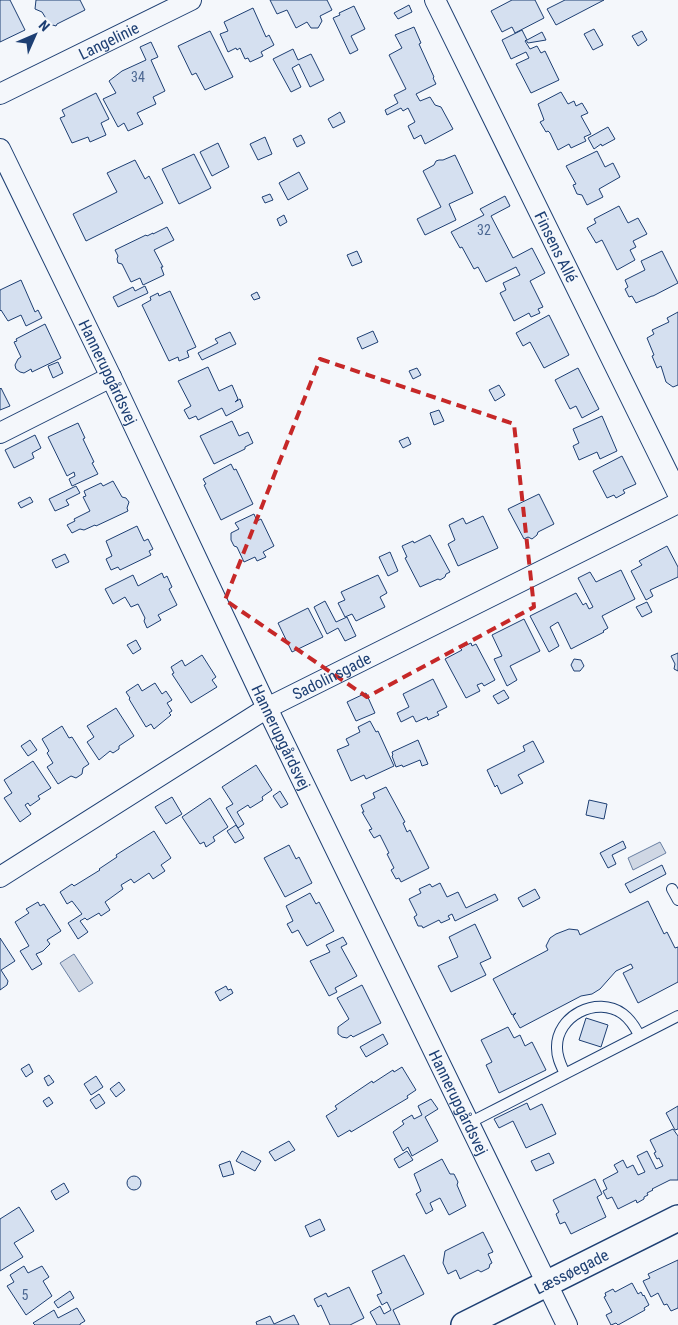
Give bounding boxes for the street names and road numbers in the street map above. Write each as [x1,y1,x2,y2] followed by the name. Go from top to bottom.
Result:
[75,18,142,63] street label: Langelinie
[531,208,582,285] street label: Finsens Allé
[75,316,142,428] street label: Hannerupgårdsvej
[289,648,374,703] street label: Sadolinsgade
[248,682,315,793] street label: Hannerupgårdsvej
[425,1047,492,1158] street label: Hannerupgårdsvej
[531,1245,612,1298] street label: Læssøegade

